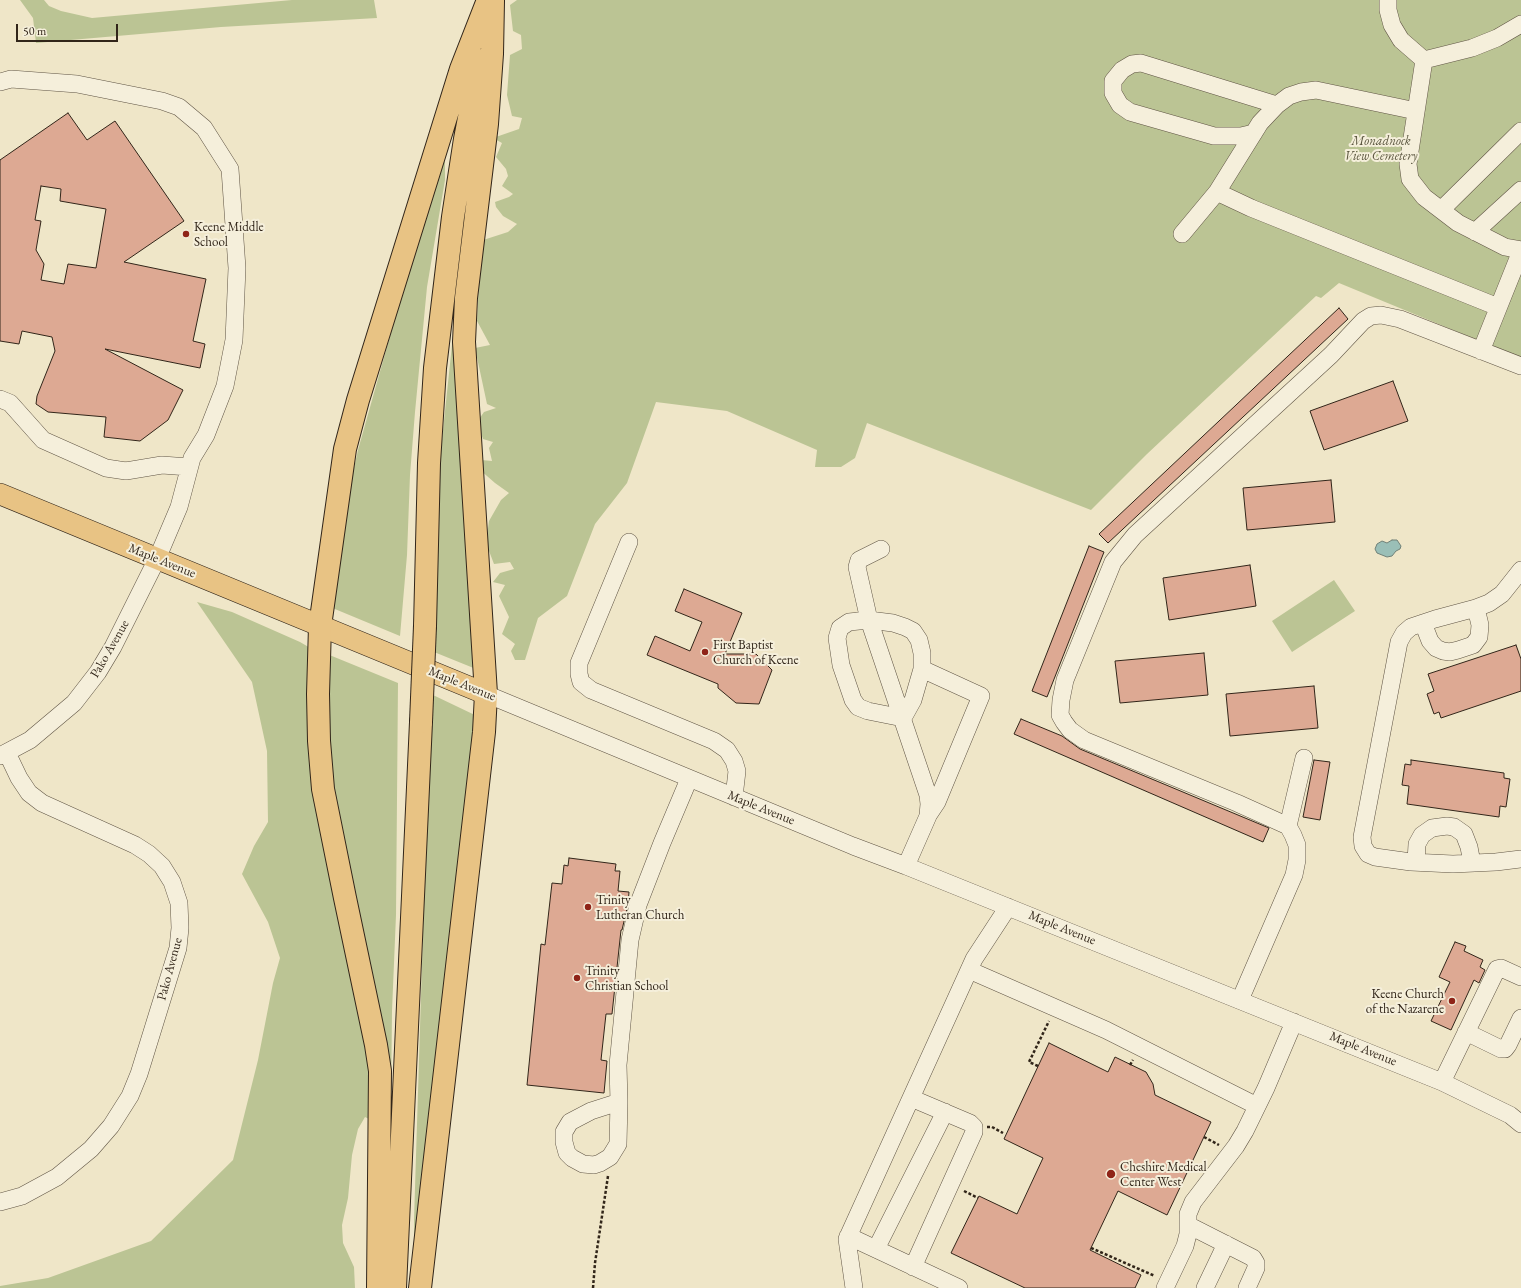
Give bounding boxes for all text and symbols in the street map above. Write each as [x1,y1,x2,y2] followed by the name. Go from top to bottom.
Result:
[18,16,120,42] scale bar
[23,23,46,39] text: 50 m
[1345,133,1417,164] park label: Monadnock View Cemetery
[194,219,264,250] place label: Keene Middle School
[181,229,191,239] marker: Keene Middle School
[126,540,198,582] street label: Maple Avenue
[87,617,133,681] street label: Pako Avenue
[713,637,799,668] place label: First Baptist Church of Keene
[700,647,710,657] marker: First Baptist Church of Keene
[426,663,498,705] street label: Maple Avenue
[725,787,797,829] street label: Maple Avenue
[596,892,684,923] place label: Trinity Lutheran Church
[583,902,593,912] marker: Trinity Lutheran Church
[1026,907,1098,949] street label: Maple Avenue
[154,936,186,1002] street label: Pako Avenue
[585,963,668,994] place label: Trinity Christian School
[572,973,582,983] marker: Trinity Christian School
[1366,986,1444,1017] place label: Keene Church of the Nazarene
[1447,996,1457,1006] marker: Keene Church of the Nazarene
[1327,1028,1399,1070] street label: Maple Avenue
[1120,1159,1207,1190] place label: Cheshire Medical Center West
[1105,1168,1117,1180] marker: Cheshire Medical Center West

